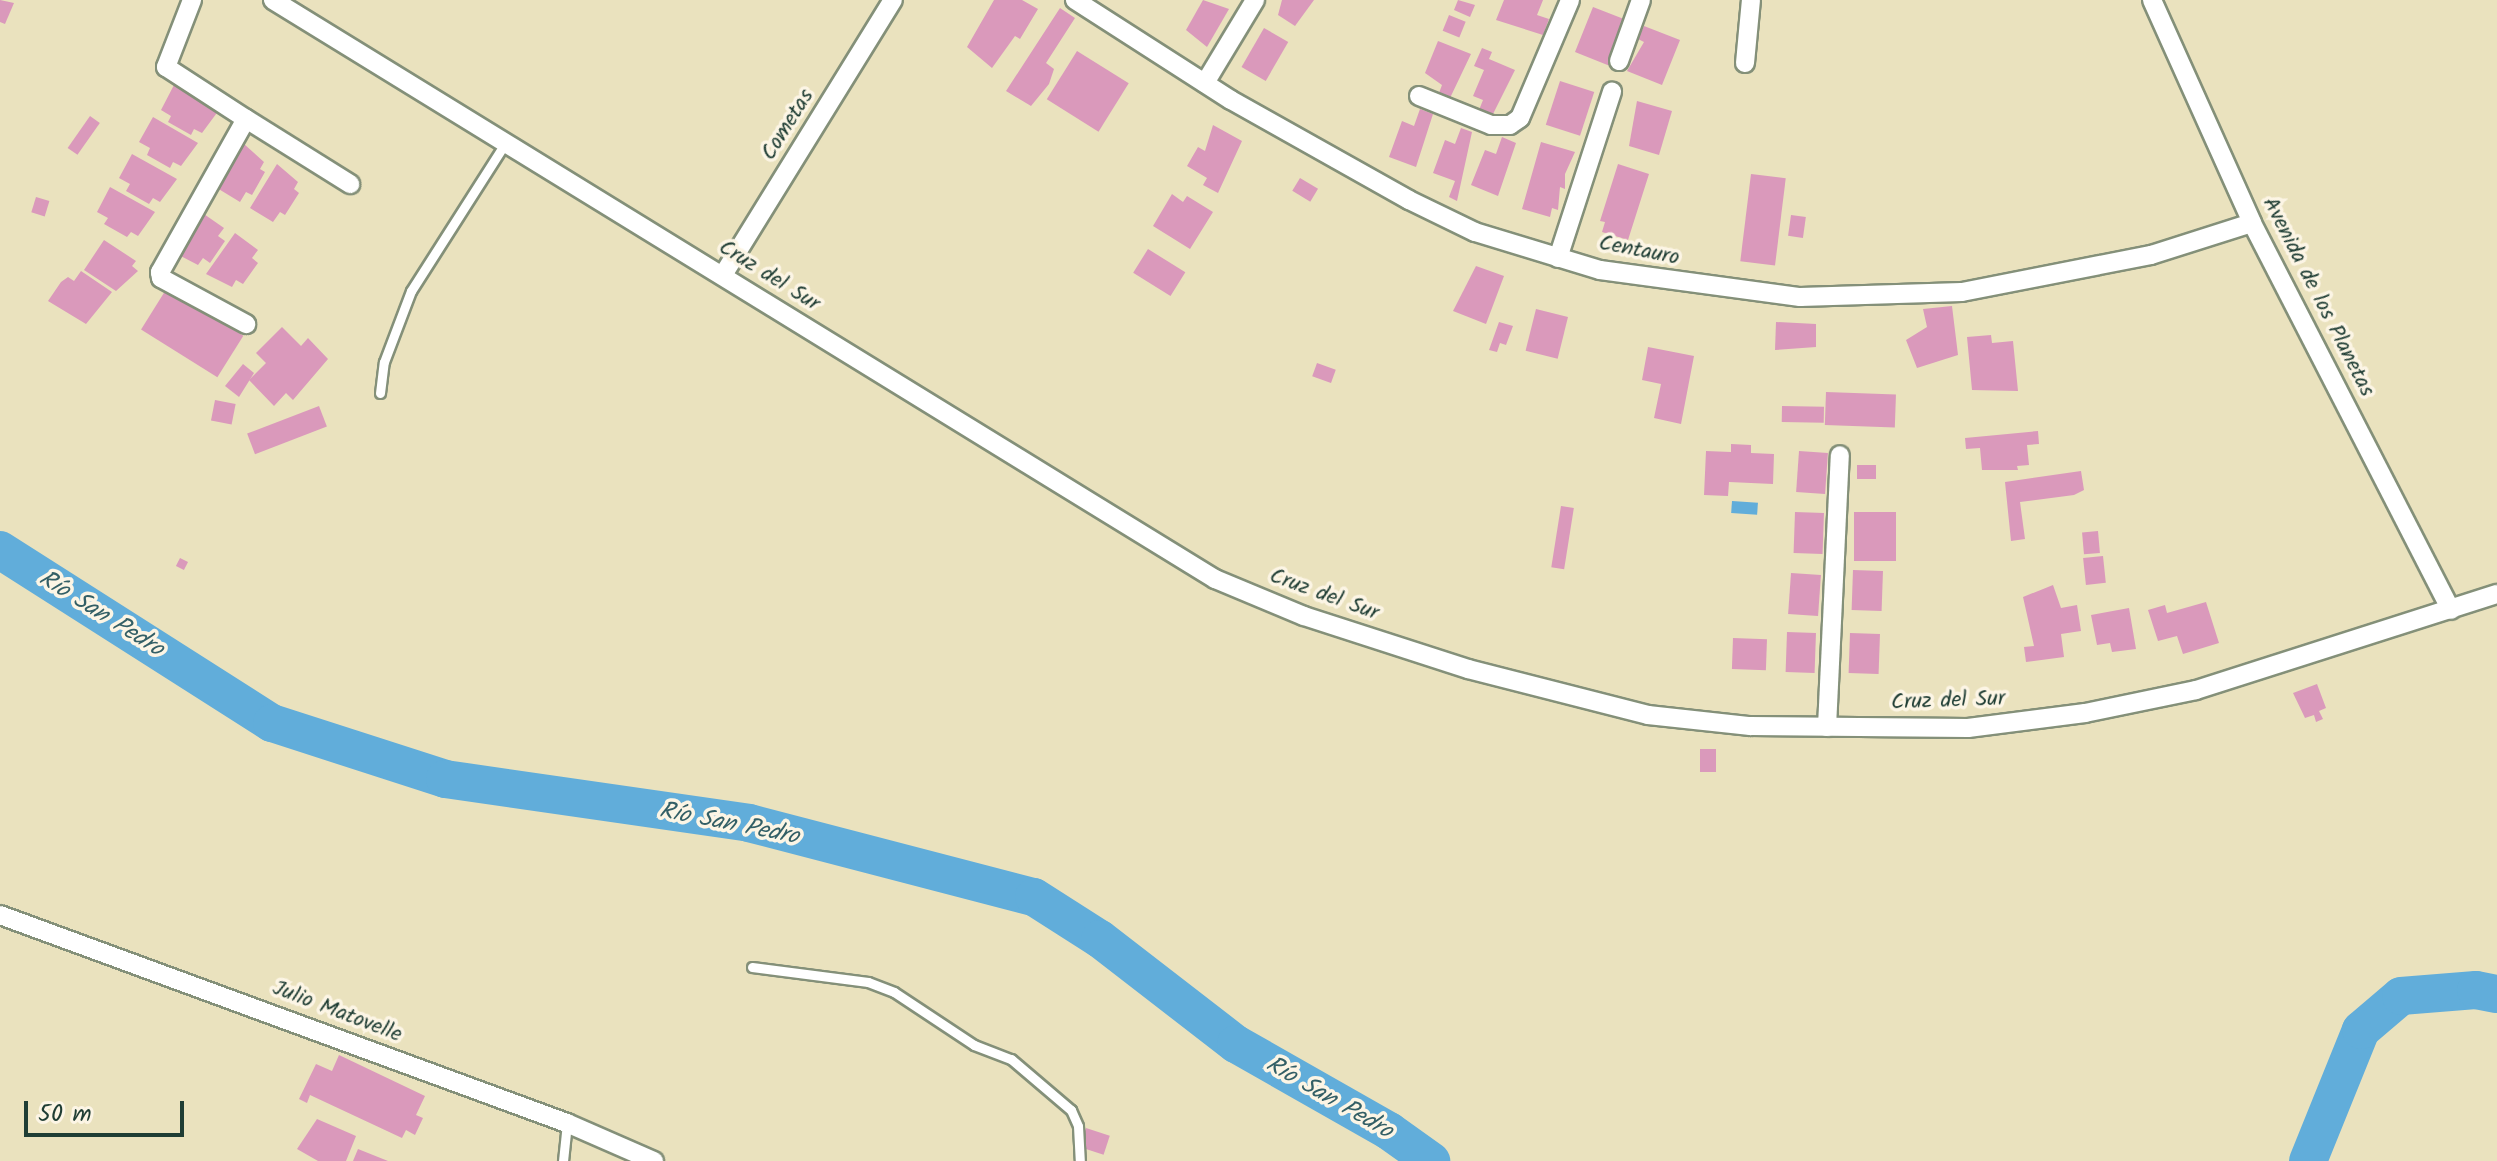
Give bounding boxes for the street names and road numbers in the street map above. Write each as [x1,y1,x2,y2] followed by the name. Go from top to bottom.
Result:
[756,85,820,165] street label: Cometas
[2256,193,2380,401] street label: Avenida de los Planetas
[1596,230,1682,272] street label: Centauro
[714,235,824,317] street label: Cruz del Sur
[1266,563,1382,627] street label: Cruz del Sur
[1890,686,2006,716] street label: Cruz del Sur
[269,975,405,1049] street label: Julio Matovelle

